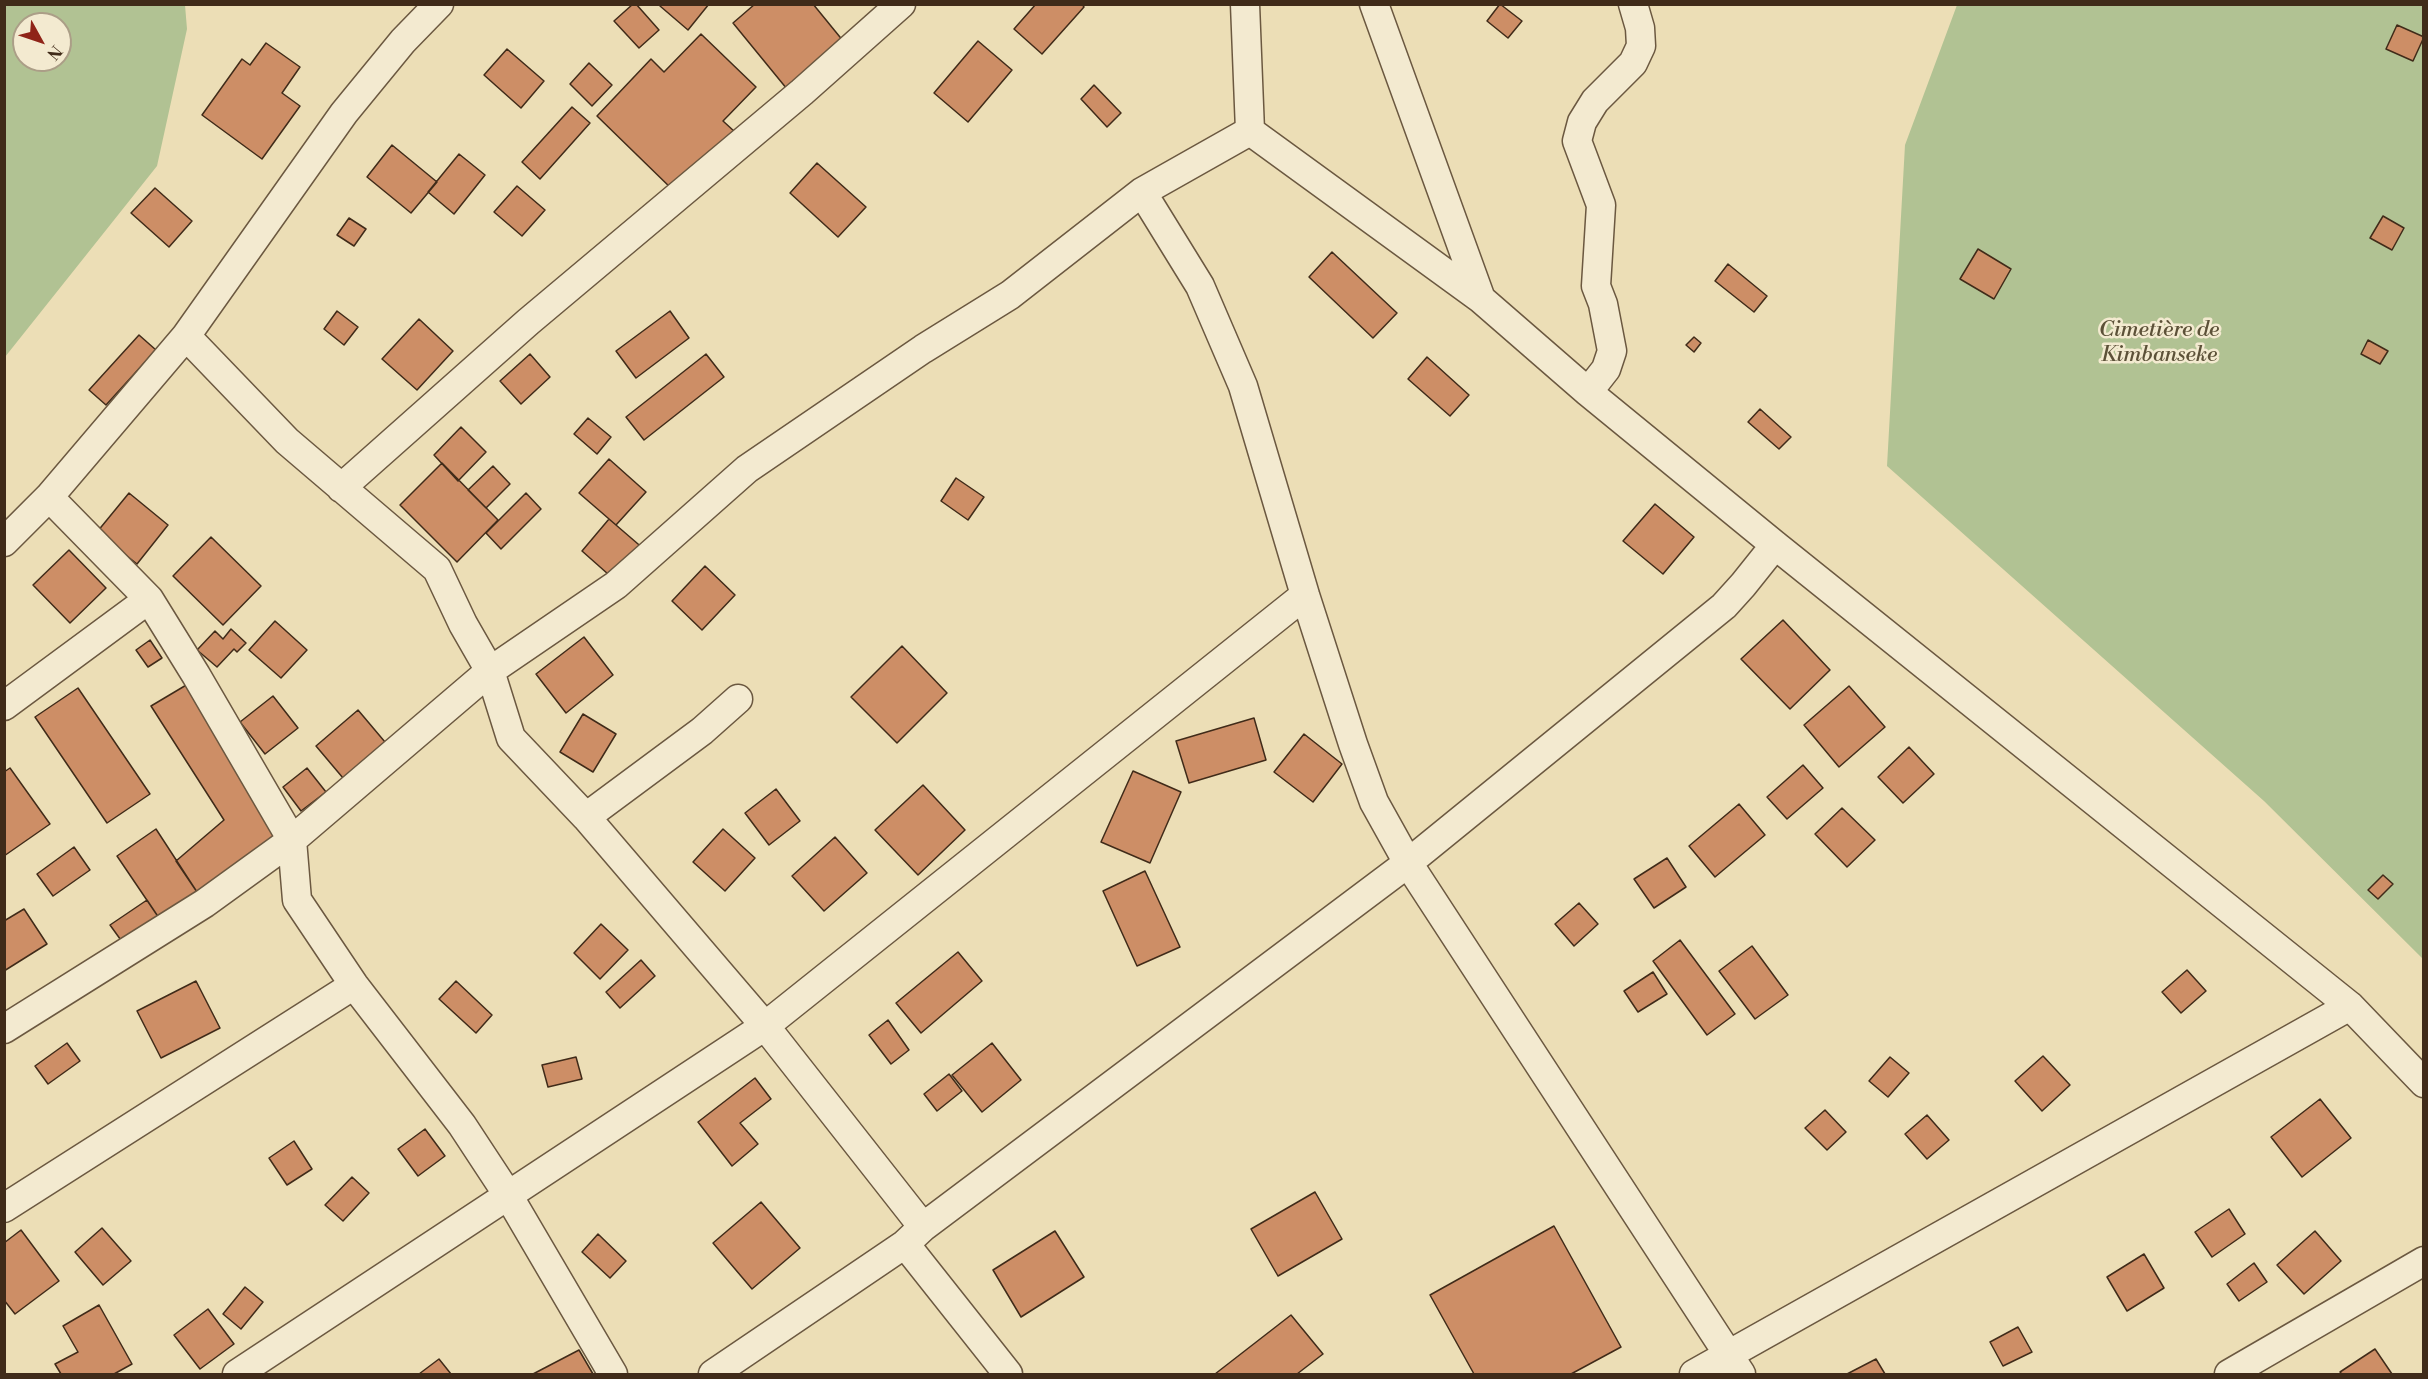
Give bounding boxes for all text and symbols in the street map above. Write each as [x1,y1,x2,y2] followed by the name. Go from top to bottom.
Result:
[12,12,72,72] north arrow
[43,41,66,64] text: N
[2099,318,2219,370] park label: Cimetière de Kimbanseke

